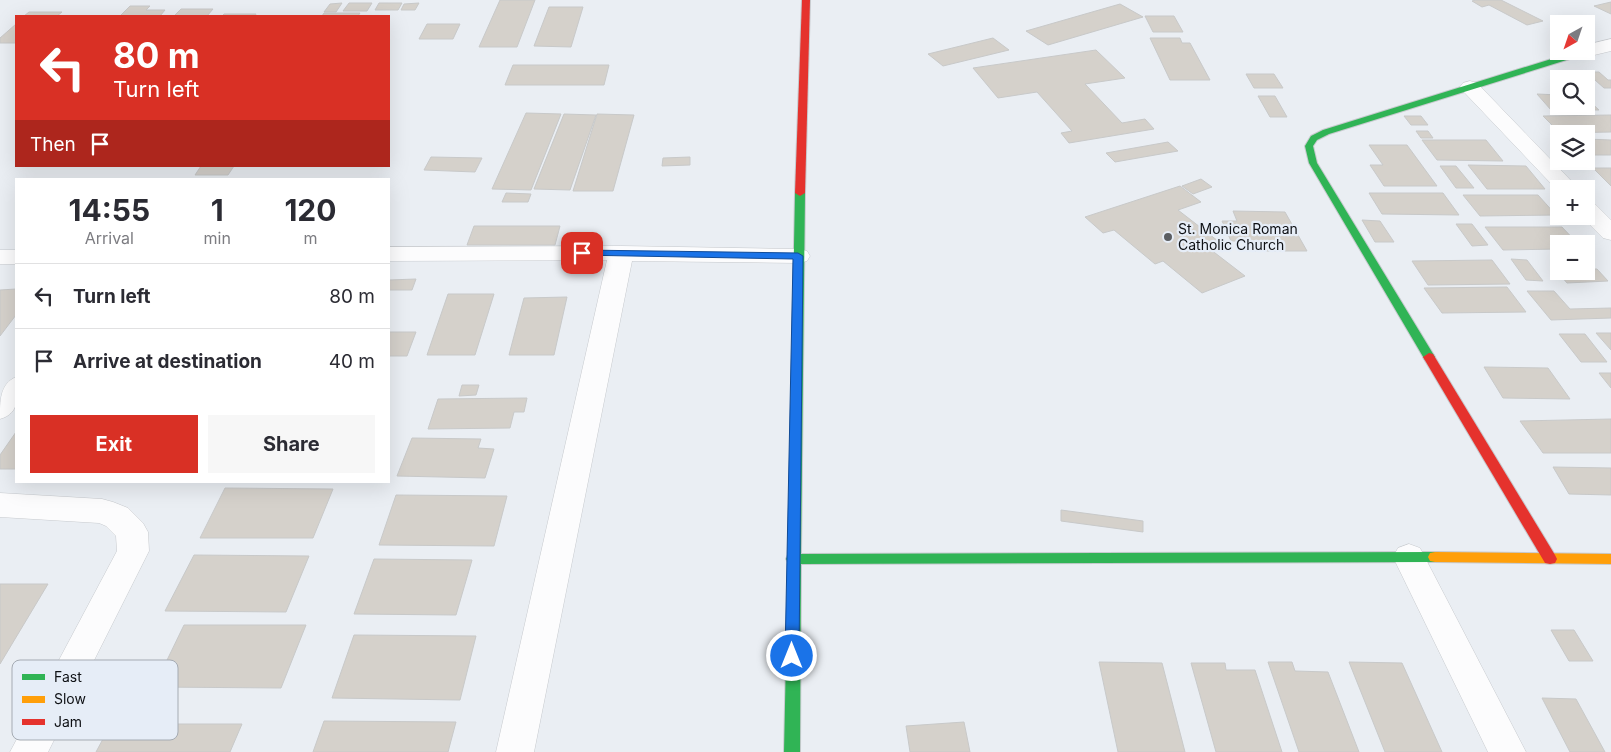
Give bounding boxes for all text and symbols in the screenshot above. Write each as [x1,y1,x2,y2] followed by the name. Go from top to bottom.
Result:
[1550,15,1595,60] north arrow
[1550,15,1595,280] map controls
[113,34,200,76] text: 80 m
[30,35,95,100] icon: left
[1550,70,1595,115] button: search
[113,76,199,102] text: Turn left
[1550,125,1595,170] button: layers
[86,130,114,158] icon: arrive
[30,133,76,156] text: Then
[1550,180,1595,225] button: +
[69,192,150,228] text: 14:55
[211,192,224,228] text: 1
[284,192,337,228] text: 120
[1178,220,1298,253] place label: St. Monica Roman Catholic Church
[85,228,134,248] text: Arrival
[204,228,231,248] text: min
[303,228,317,248] text: m
[1162,231,1174,243] marker: St. Monica Roman Catholic Church
[561,232,603,274] pin
[1550,235,1595,280] button: −
[568,239,596,267] icon: arrive
[30,282,58,310] icon: left
[73,285,151,308] text: Turn left
[329,285,375,308] text: 80 m
[30,347,58,375] icon: arrive
[73,350,262,373] text: Arrive at destination
[329,350,375,373] text: 40 m
[30,415,198,473] button: Exit
[208,415,375,473] button: Share
[765,629,817,681] position arrow
[12,660,178,740] legend
[54,668,82,685] text: Fast
[54,690,86,707] text: Slow
[54,713,82,730] text: Jam

